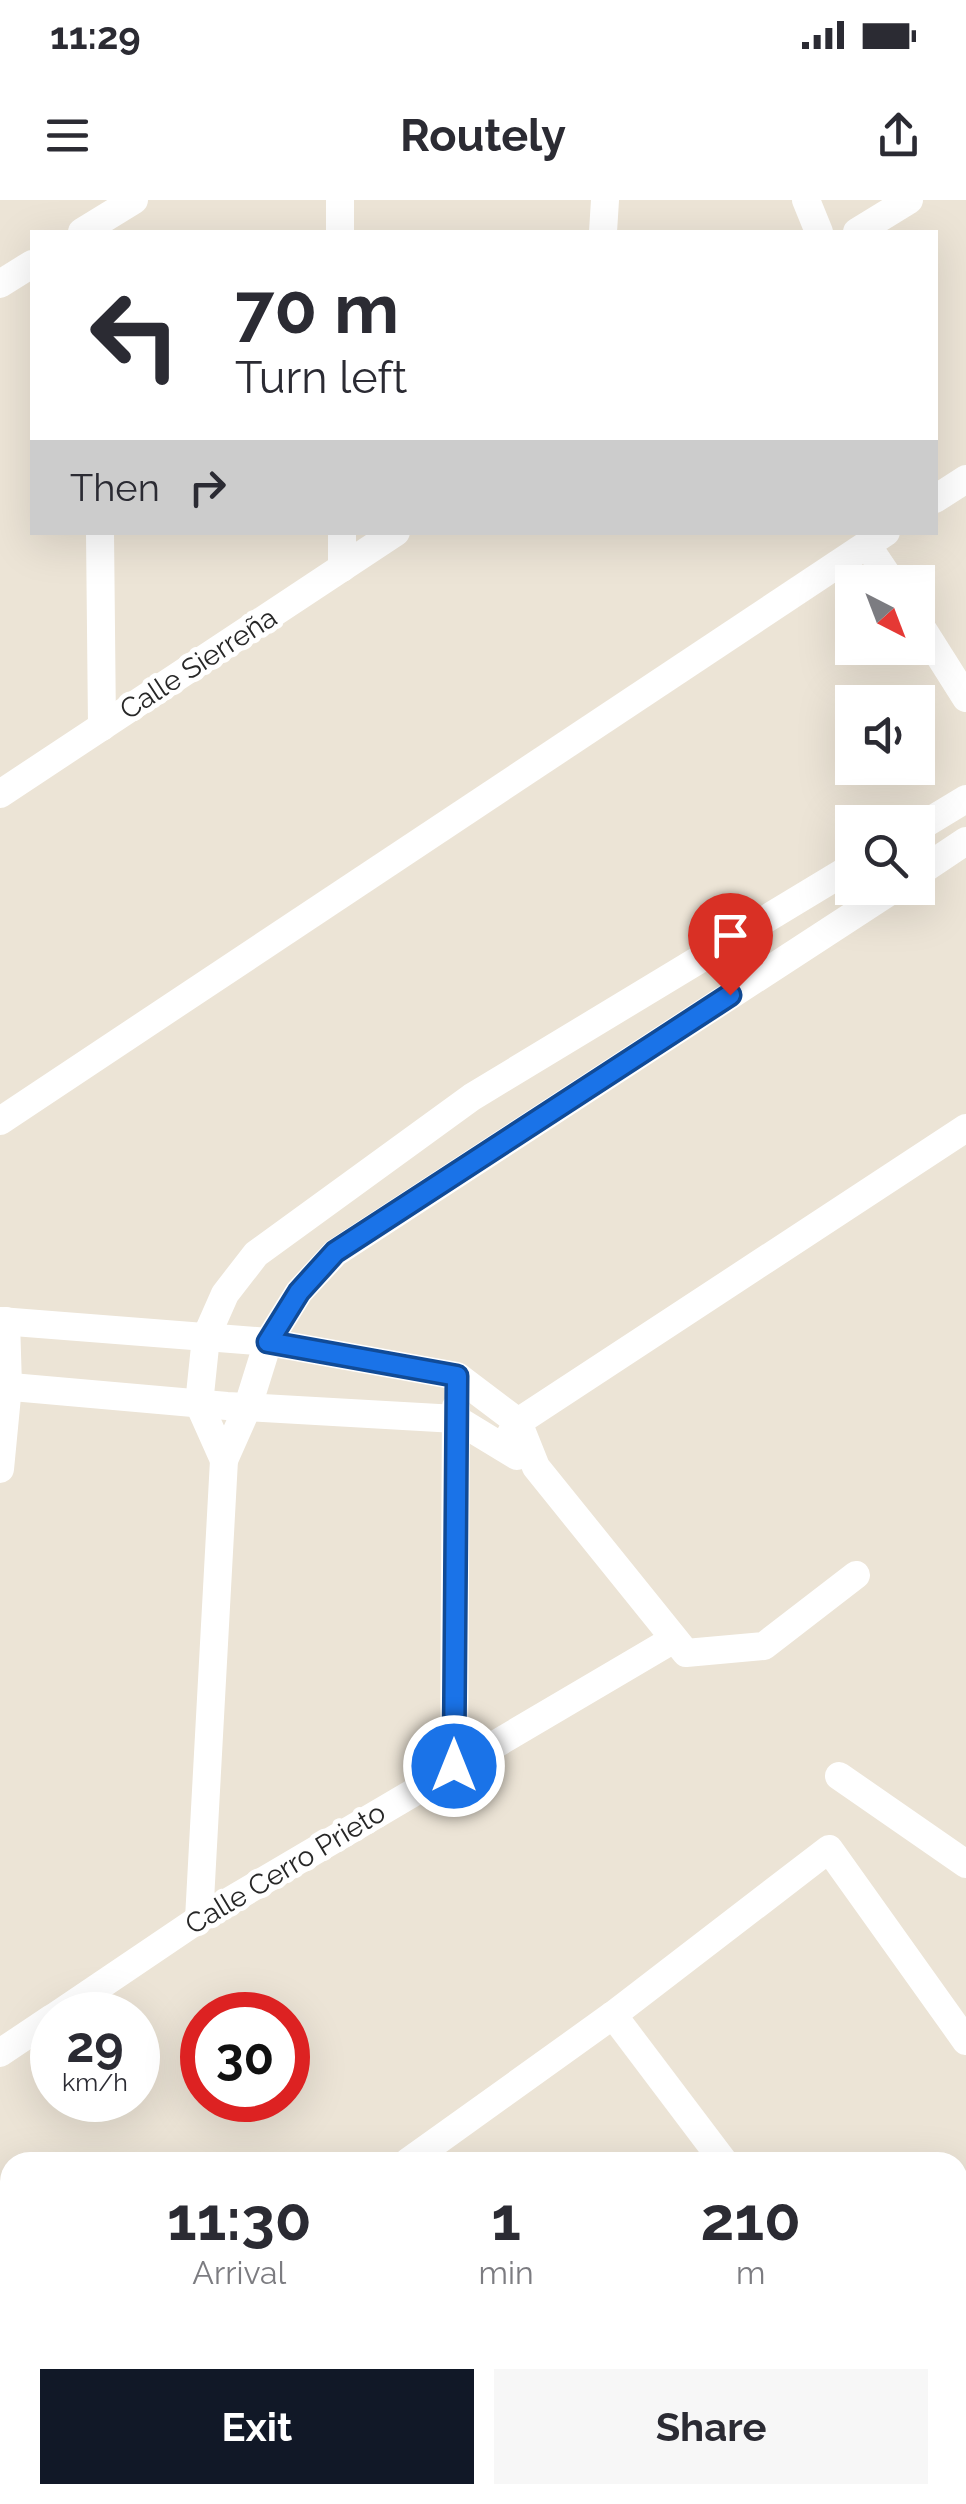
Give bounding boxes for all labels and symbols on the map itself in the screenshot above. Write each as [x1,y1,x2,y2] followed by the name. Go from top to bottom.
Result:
[835,565,935,665] north arrow
[114,601,283,726] street label: Calle Sierreña
[688,893,773,996] pin
[402,1714,506,1818] position arrow
[179,1796,391,1941] street label: Calle Cerro Prieto
[180,1992,310,2122] speed limit sign: 30

